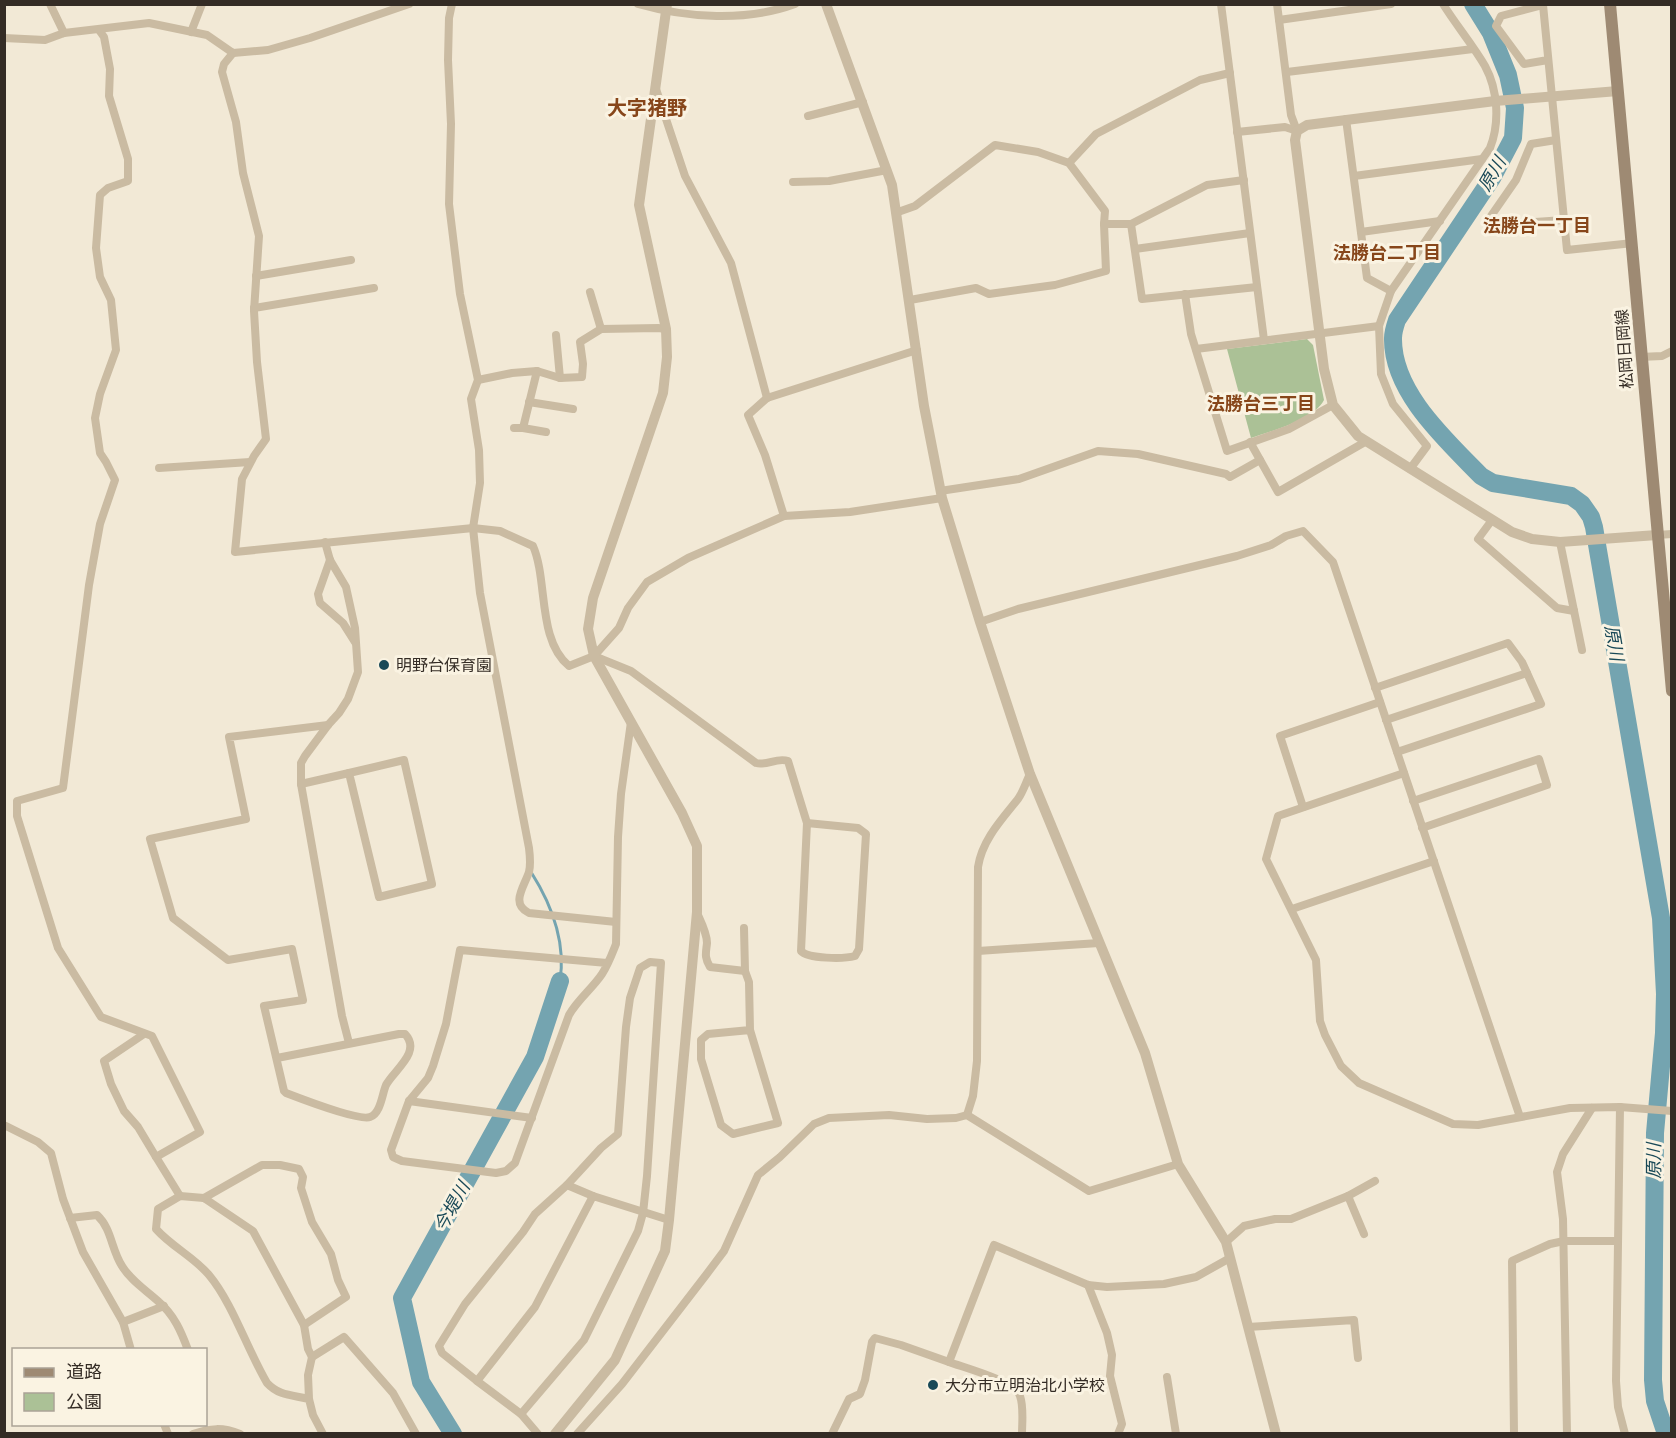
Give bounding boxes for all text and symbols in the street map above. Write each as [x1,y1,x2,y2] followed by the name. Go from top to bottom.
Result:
[607,95,687,120] district label: 大字猪野
[1473,151,1512,195] water label: 原川
[1483,214,1591,237] district label: 法勝台一丁目
[1333,241,1441,264] district label: 法勝台二丁目
[1611,308,1637,390] street label: 松岡日岡線
[1207,392,1315,415] district label: 法勝台三丁目
[1600,623,1629,665] water label: 原川
[396,655,492,675] place label: 明野台保育園
[377,658,391,672] marker: 明野台保育園
[1642,1141,1665,1179] water label: 原川
[428,1176,476,1236] water label: 今堤川
[12,1348,207,1426] legend
[66,1360,102,1383] text: 道路
[945,1375,1105,1395] place label: 大分市立明治北小学校
[926,1378,940,1392] marker: 大分市立明治北小学校
[66,1390,102,1413] text: 公園

